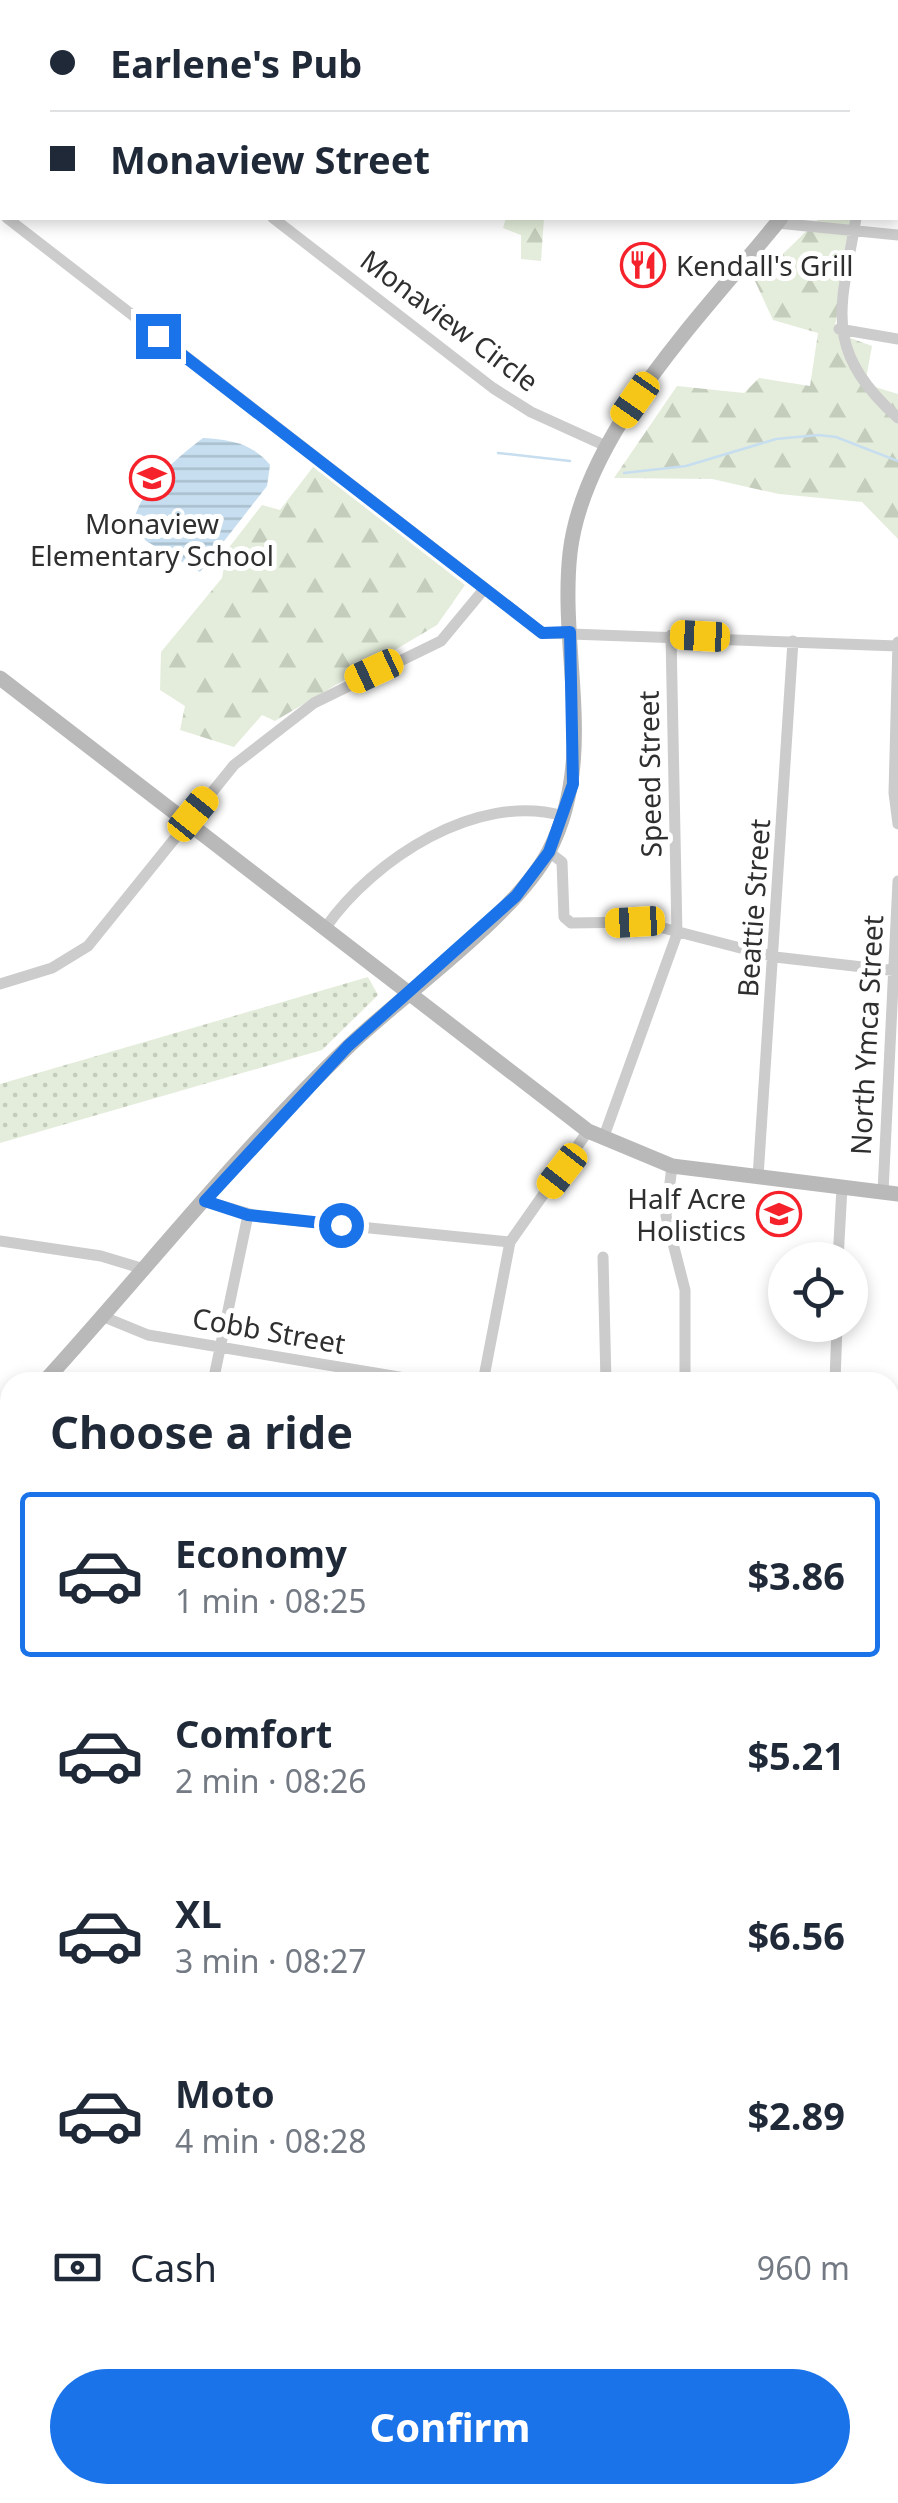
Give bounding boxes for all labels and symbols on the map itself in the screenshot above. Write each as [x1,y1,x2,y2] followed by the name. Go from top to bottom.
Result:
[353,241,547,399] street label: Monaview Circle
[620,242,666,288] restaurant icon: Kendall's Grill
[676,246,854,284] place label: Kendall's Grill
[136,314,181,359] route end
[606,367,664,433] car
[129,455,175,501] school or university icon: Monaview Elementary School
[30,504,274,574] place label: Monaview Elementary School
[669,619,731,653] car
[340,645,408,697] car
[629,690,669,858] street label: Speed Street
[162,781,224,847] car
[728,818,778,998] street label: Beattie Street
[604,905,666,939] car
[841,914,891,1156] street label: North Ymca Street
[532,1138,592,1204] car
[627,1179,746,1249] place label: Half Acre Holistics
[756,1191,802,1237] school or university icon: Half Acre Holistics
[319,1203,364,1248] route start
[190,1298,348,1362] street label: Cobb Street

